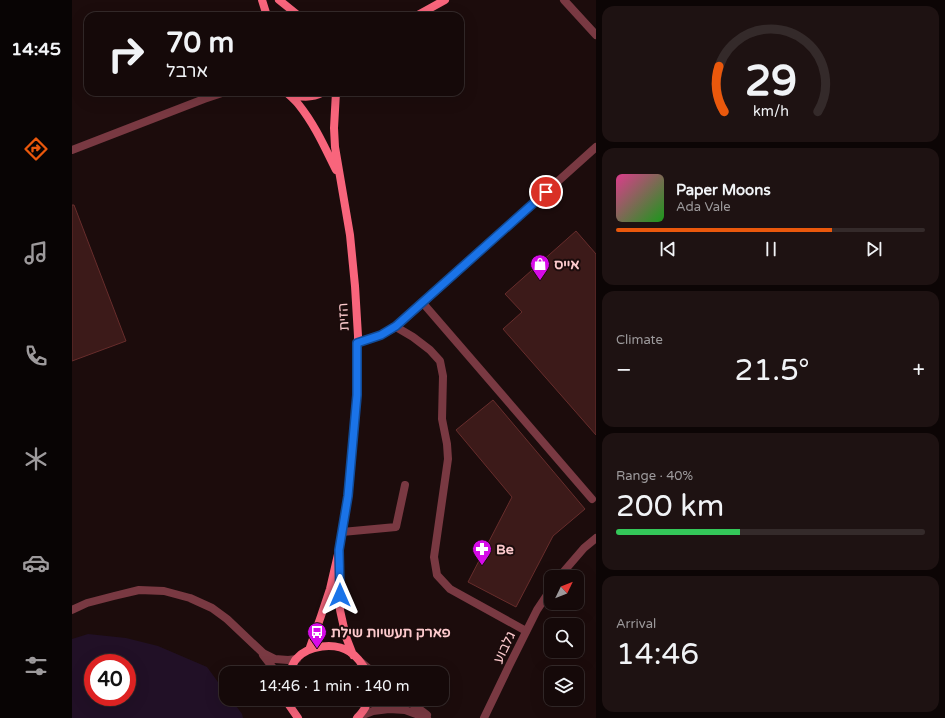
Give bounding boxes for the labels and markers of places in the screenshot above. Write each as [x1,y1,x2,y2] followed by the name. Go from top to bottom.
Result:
[529,175,563,209] pin
[529,253,551,281] shop icon: אייס
[554,256,580,273] place label: אייס
[471,538,493,566] pharmacy icon: Be
[496,541,514,558] place label: Be
[306,621,328,649] bus stop icon: פארק תעשיות שילת
[331,624,451,641] place label: פארק תעשיות שילת

